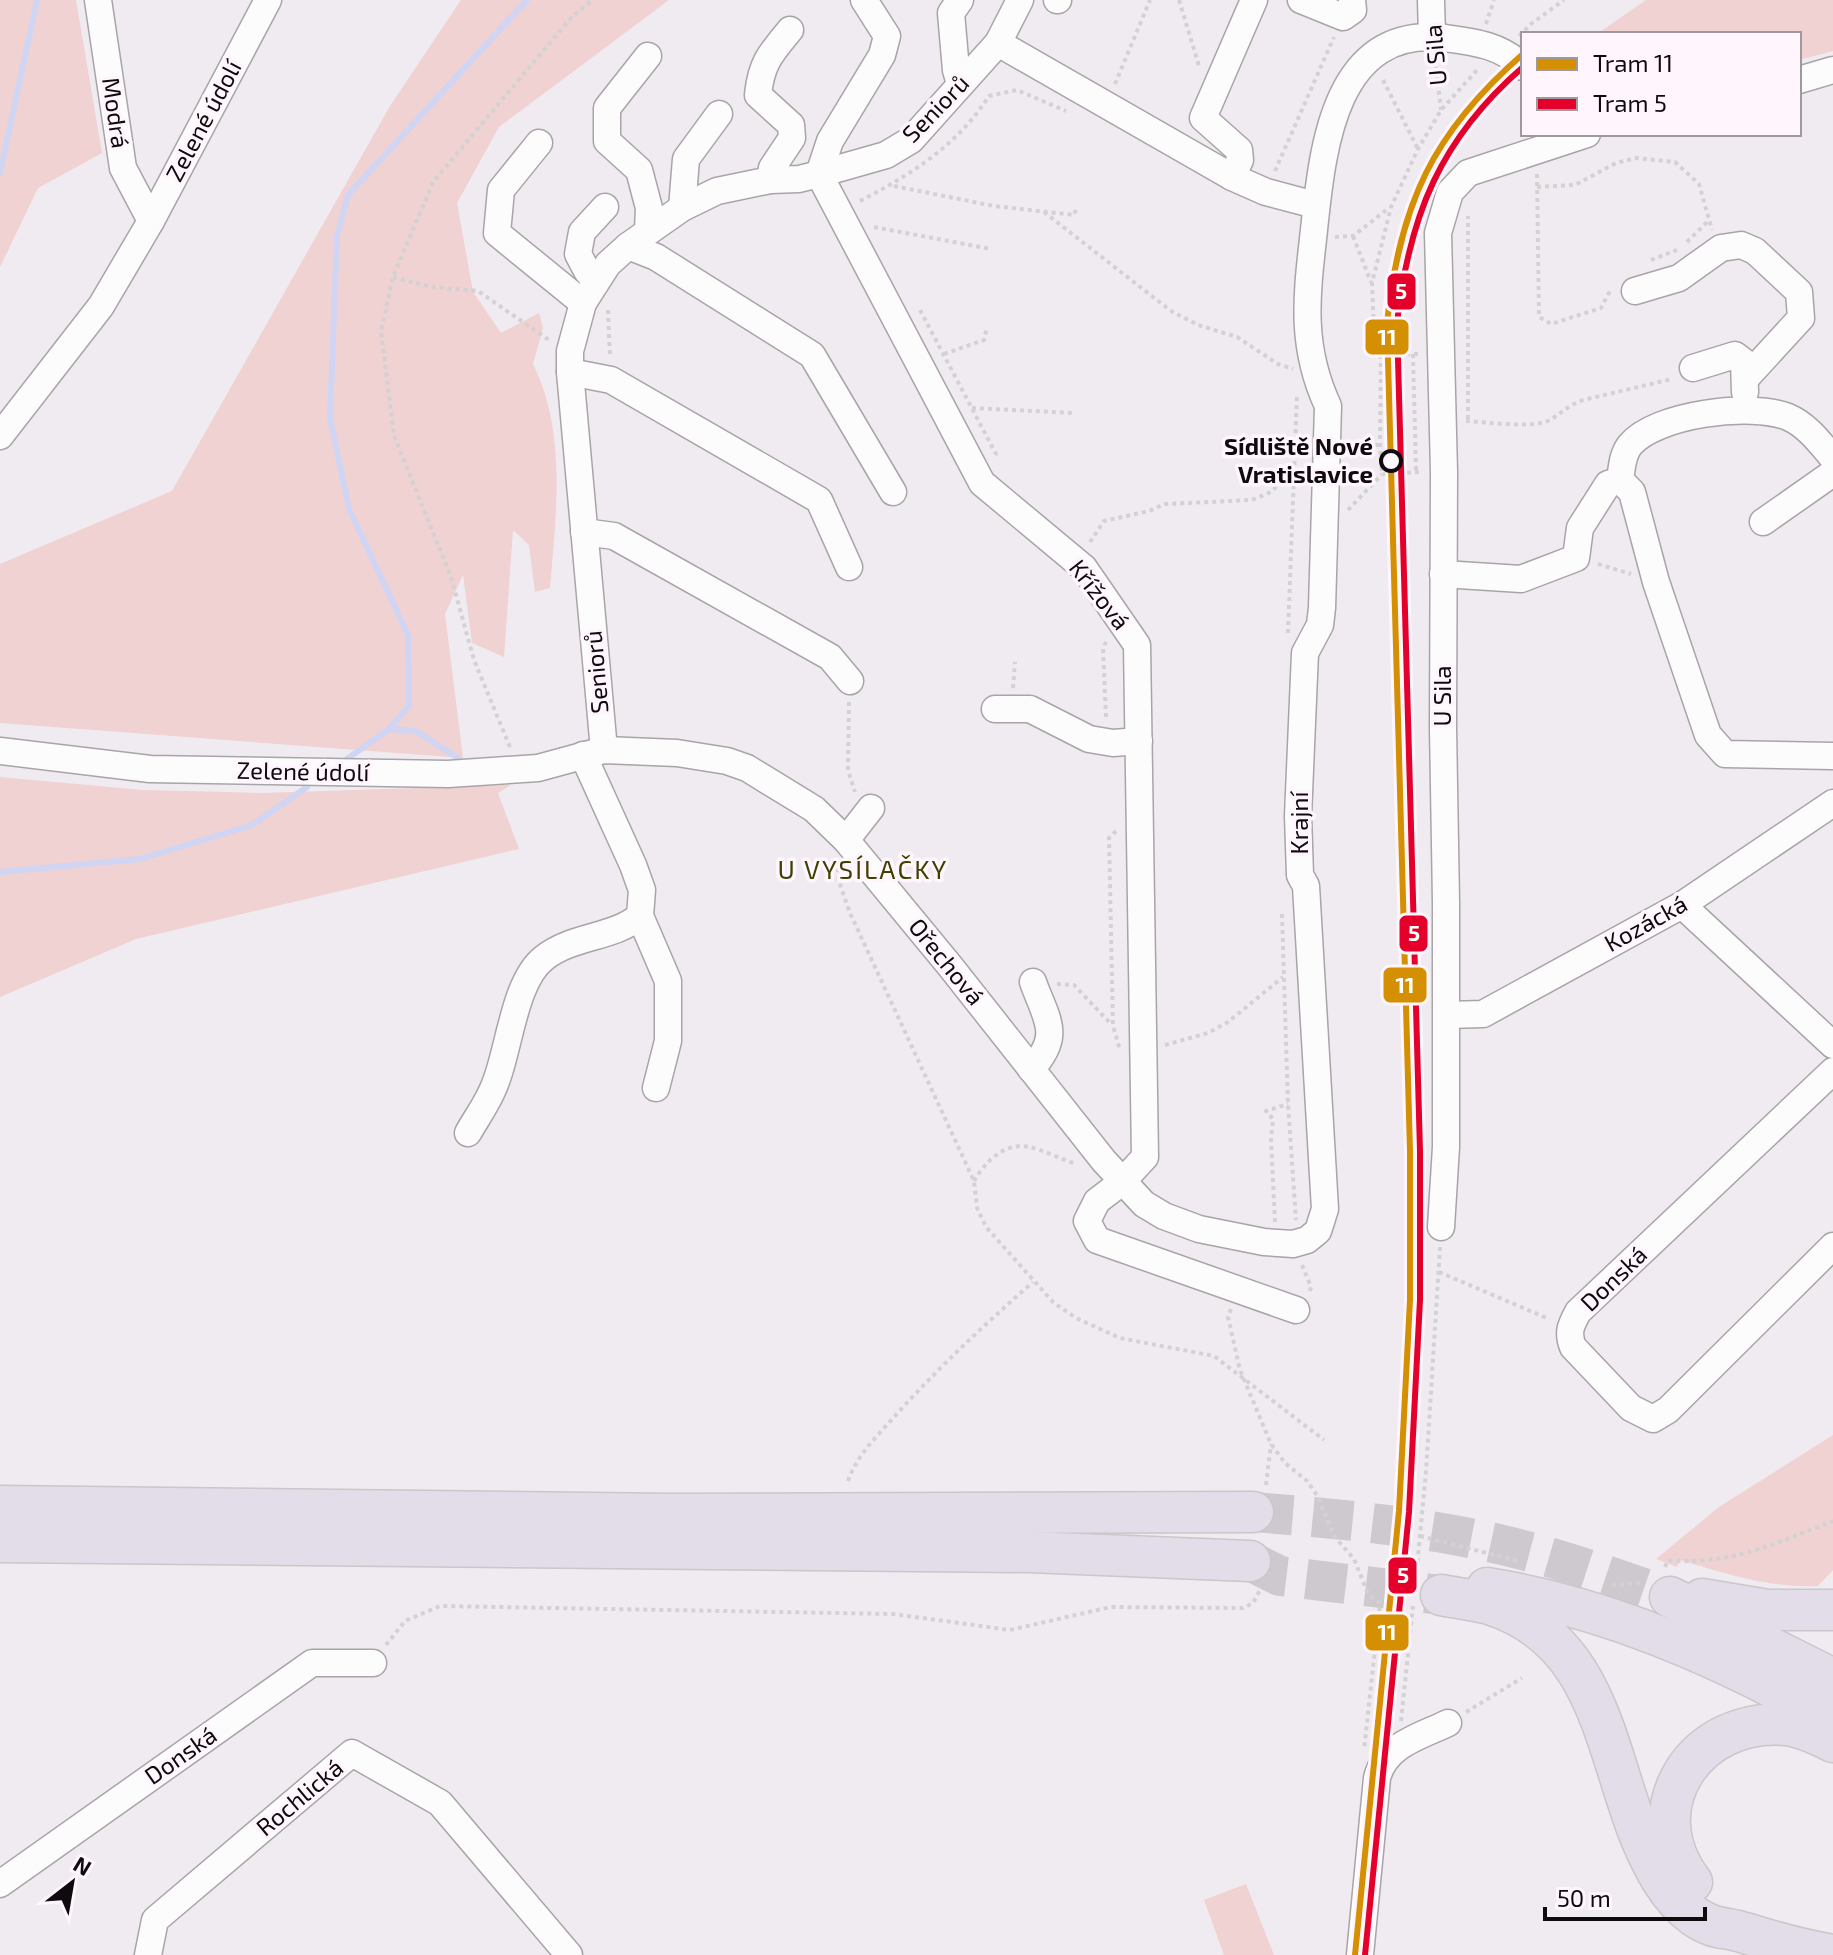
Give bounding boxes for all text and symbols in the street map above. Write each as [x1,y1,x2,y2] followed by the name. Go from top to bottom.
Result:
[1417,23,1452,87] street label: U Sila
[1521,32,1801,136] legend
[1593,48,1673,77] text: Tram 11
[159,54,247,186] street label: Zelené údolí
[896,68,974,148] street label: Seniorů
[97,76,136,150] street label: Modrá
[1593,88,1667,117] text: Tram 5
[1386,272,1417,311] line badge: 5
[1395,277,1407,303] text: 5
[1364,318,1410,356] line badge: 11
[1377,323,1397,349] text: 11
[1224,431,1373,488] place label: Sídliště Nové Vratislavice
[1380,450,1402,472] marker: Sídliště Nové Vratislavice
[1064,553,1137,635] street label: Křížová
[577,629,614,715] street label: Seniorů
[1427,665,1456,727] street label: U Sila
[236,755,371,786] street label: Zelené údolí
[1284,791,1313,854] street label: Krajní
[778,853,948,884] district label: U VYSÍLAČKY
[1599,888,1692,957] street label: Kozácká
[903,912,991,1010] street label: Ořechová
[1398,914,1429,953] line badge: 5
[1408,919,1420,945] text: 5
[1382,966,1428,1004] line badge: 11
[1395,971,1415,997] text: 11
[1574,1239,1652,1317] street label: Donská
[1387,1556,1418,1595] line badge: 5
[1397,1561,1409,1587] text: 5
[1364,1613,1410,1652] line badge: 11
[1377,1618,1397,1644] text: 11
[139,1720,222,1790] street label: Donská
[250,1752,348,1841] street label: Rochlická
[32,1843,112,1923] north arrow
[69,1850,96,1880] text: N
[1545,1871,1705,1921] scale bar
[1557,1883,1611,1912] text: 50 m

